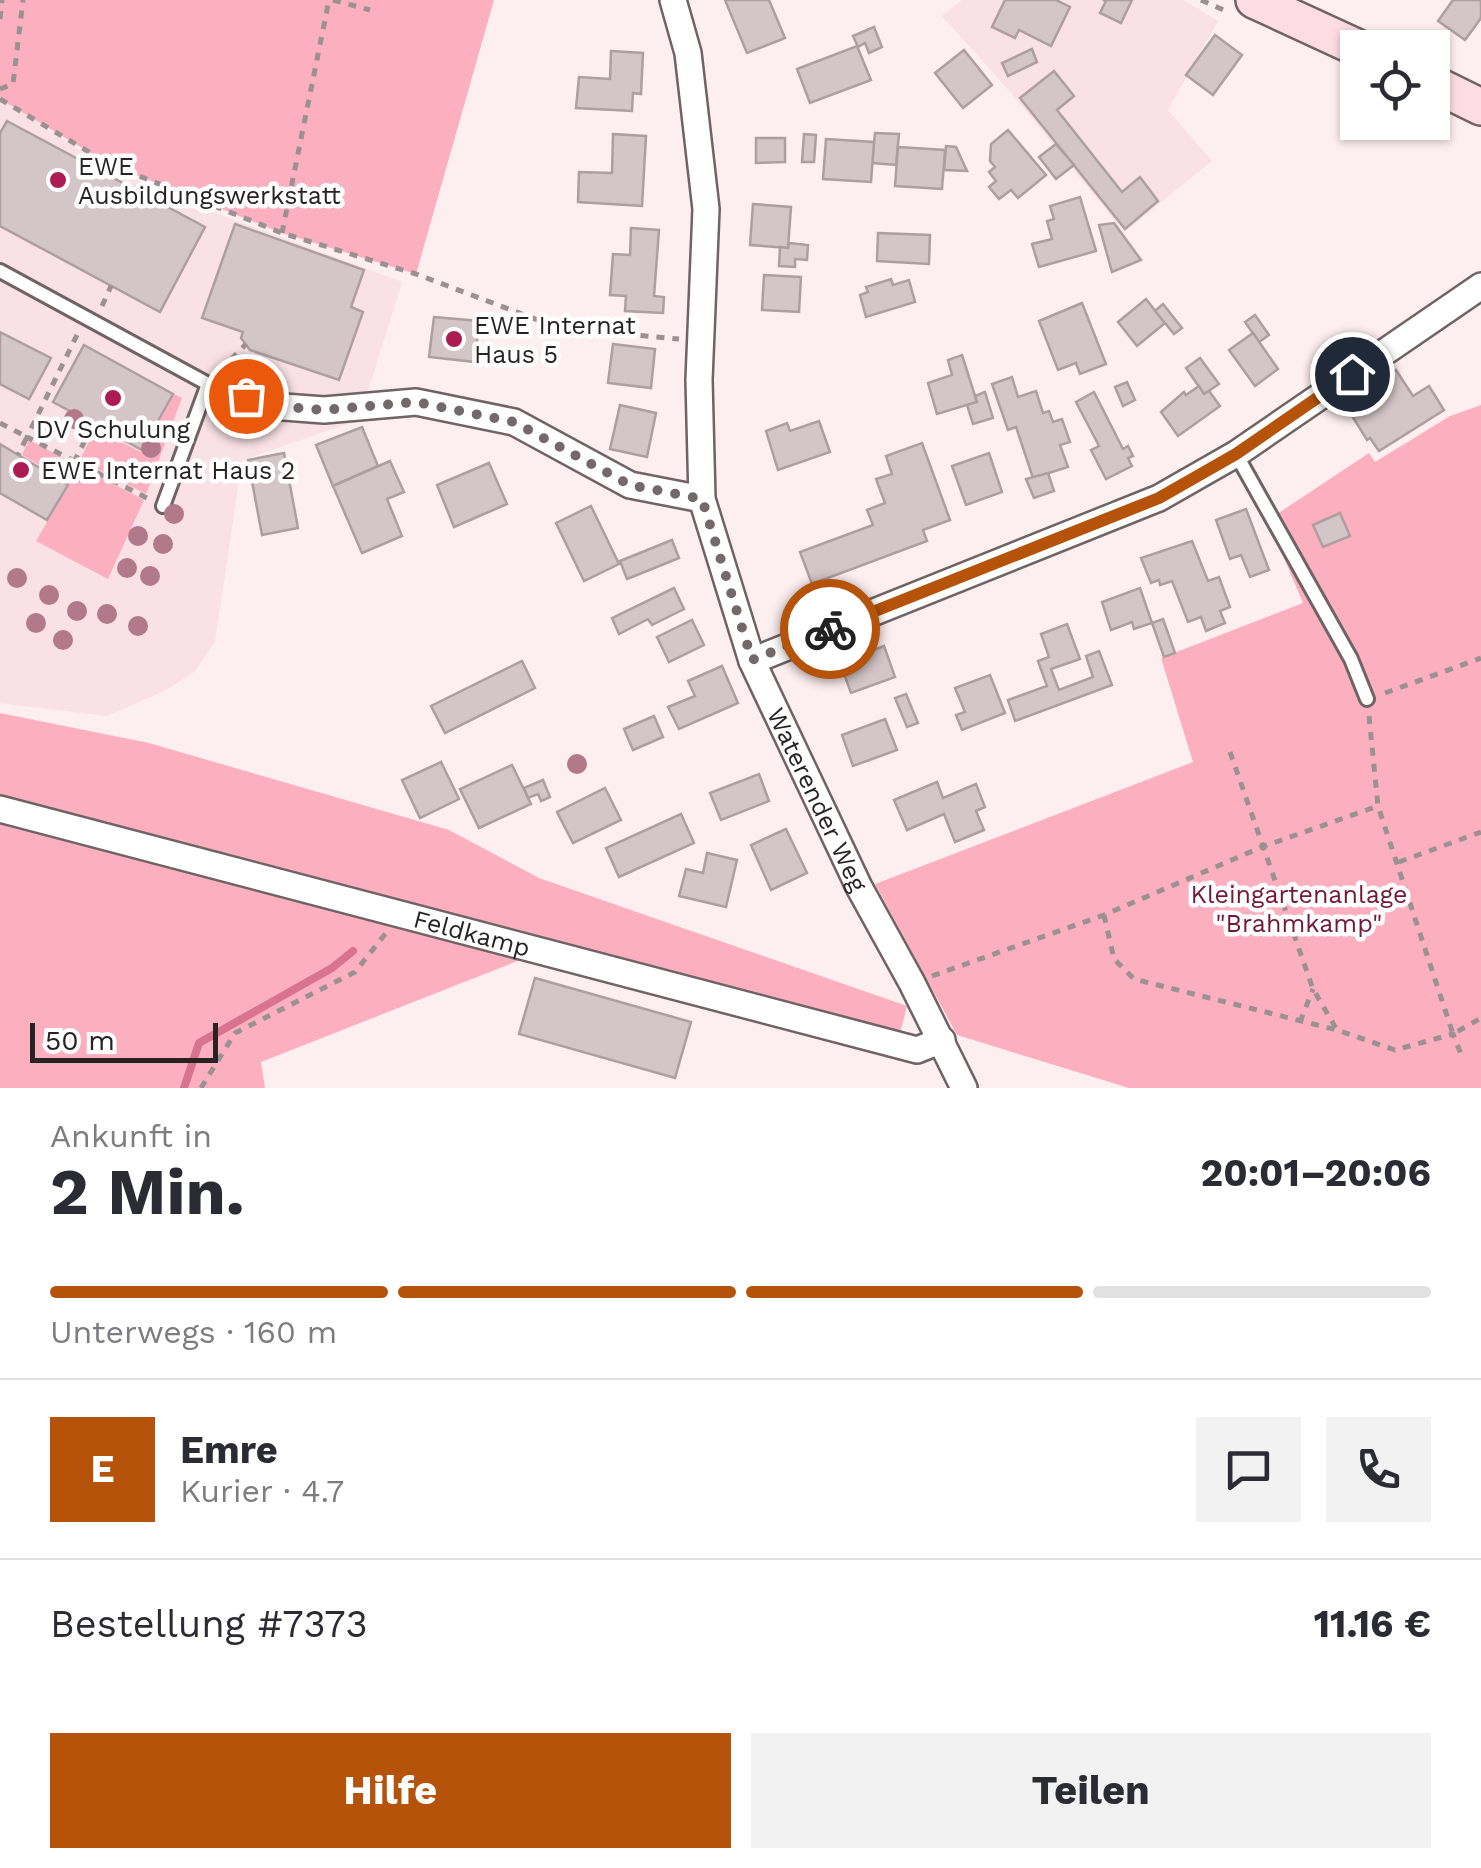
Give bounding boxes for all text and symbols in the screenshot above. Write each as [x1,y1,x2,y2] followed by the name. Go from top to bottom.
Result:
[1340,30,1450,140] map controls
[1340,30,1450,140] button: locate
[78,152,341,210] place label: EWE Ausbildungswerkstatt
[47,169,69,191] marker: EWE Ausbildungswerkstatt
[474,311,636,369] place label: EWE Internat Haus 5
[443,328,465,350] marker: EWE Internat Haus 5
[1310,332,1395,417] pin
[1325,347,1380,402] icon: home
[204,354,289,439] pin
[219,369,274,424] icon: bag
[102,387,124,409] marker: DV Schulung
[36,415,191,444] place label: DV Schulung
[41,456,295,485] place label: EWE Internat Haus 2
[10,459,32,481] marker: EWE Internat Haus 2
[780,579,880,679] courier
[803,602,858,657] icon: bike
[761,703,873,897] street label: Waterender Weg
[1190,880,1408,938] park label: Kleingartenanlage "Brahmkamp"
[410,904,533,963] street label: Feldkamp
[30,1018,218,1062] scale bar
[45,1024,115,1057] text: 50 m
[50,1117,212,1155] text: Ankunft in
[1201,1151,1431,1195] text: 20:01–20:06
[50,1154,245,1230] text: 2 Min.
[50,1313,337,1351] text: Unterwegs · 160 m
[1196,1417,1301,1522] button: chat
[1326,1417,1431,1522] button: phone
[180,1428,278,1472] text: Emre
[91,1447,114,1491] text: E
[180,1472,344,1510] text: Kurier · 4.7
[50,1602,368,1646] text: Bestellung #7373
[1314,1602,1431,1646] text: 11.16 €
[50,1733,731,1848] button: Hilfe
[751,1733,1431,1848] button: Teilen

